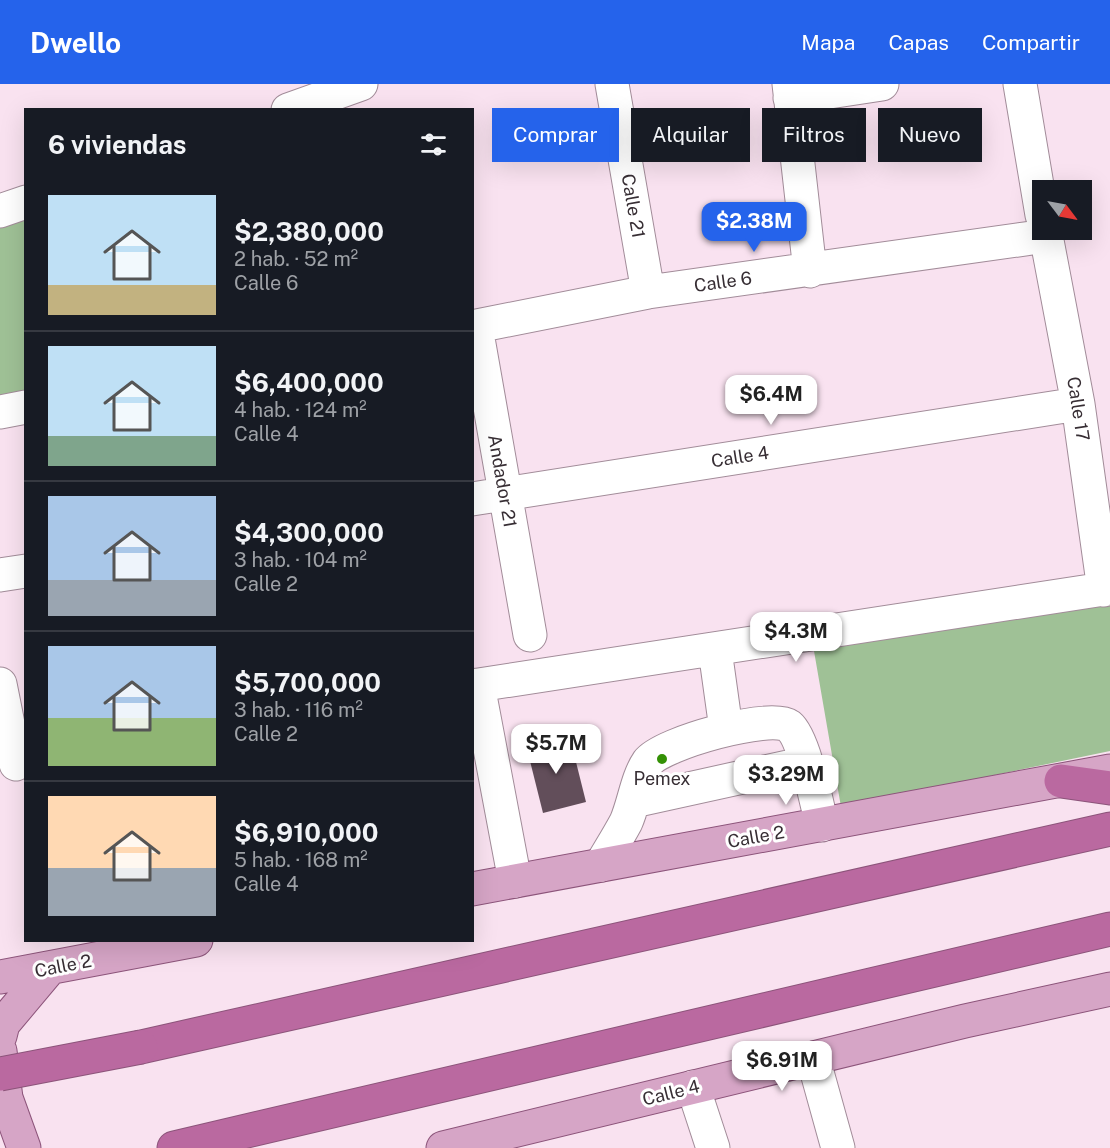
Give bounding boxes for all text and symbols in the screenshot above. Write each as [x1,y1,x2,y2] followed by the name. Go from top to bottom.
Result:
[30,26,121,59] text: Dwello
[801,30,855,55] text: Mapa
[888,30,949,55] text: Capas
[982,30,1080,55] text: Compartir
[492,108,619,162] chip: Comprar
[631,108,750,162] chip: Alquilar
[762,108,866,162] chip: Filtros
[878,108,982,162] chip: Nuevo
[417,128,450,161] icon: filters
[48,129,186,160] text: 6 viviendas
[618,172,649,240] street label: Calle 21
[1032,180,1092,240] north arrow
[1032,180,1092,240] map controls
[705,202,803,253] pin: $2.38M
[716,209,792,233] text: $2.38M
[234,216,384,247] text: $2,380,000
[96,219,168,291] icon: home
[234,247,358,271] text: 2 hab. · 52 m²
[693,267,753,296] street label: Calle 6
[234,271,299,295] text: Calle 6
[234,367,384,398] text: $6,400,000
[96,370,168,442] icon: home
[729,375,813,426] pin: $6.4M
[1063,375,1094,443] street label: Calle 17
[739,382,803,406] text: $6.4M
[234,398,367,422] text: 4 hab. · 124 m²
[234,422,299,446] text: Calle 4
[484,433,521,529] street label: Andador 21
[710,442,770,471] street label: Calle 4
[234,517,384,548] text: $4,300,000
[96,520,168,592] icon: home
[234,548,367,572] text: 3 hab. · 104 m²
[234,572,298,596] text: Calle 2
[754,612,838,663] pin: $4.3M
[764,619,828,643] text: $4.3M
[234,667,381,698] text: $5,700,000
[96,670,168,742] icon: home
[234,698,363,722] text: 3 hab. · 116 m²
[234,722,298,746] text: Calle 2
[514,724,598,775] pin: $5.7M
[525,731,587,755] text: $5.7M
[655,752,669,766] marker: Pemex
[737,755,835,806] pin: $3.29M
[748,762,824,786] text: $3.29M
[634,768,690,789] place label: Pemex
[234,817,378,848] text: $6,910,000
[96,820,168,892] icon: home
[726,821,786,852] street label: Calle 2
[234,848,368,872] text: 5 hab. · 168 m²
[234,872,299,896] text: Calle 4
[33,950,93,981] street label: Calle 2
[733,1041,831,1092] pin: $6.91M
[746,1048,818,1072] text: $6.91M
[640,1075,702,1110] street label: Calle 4

